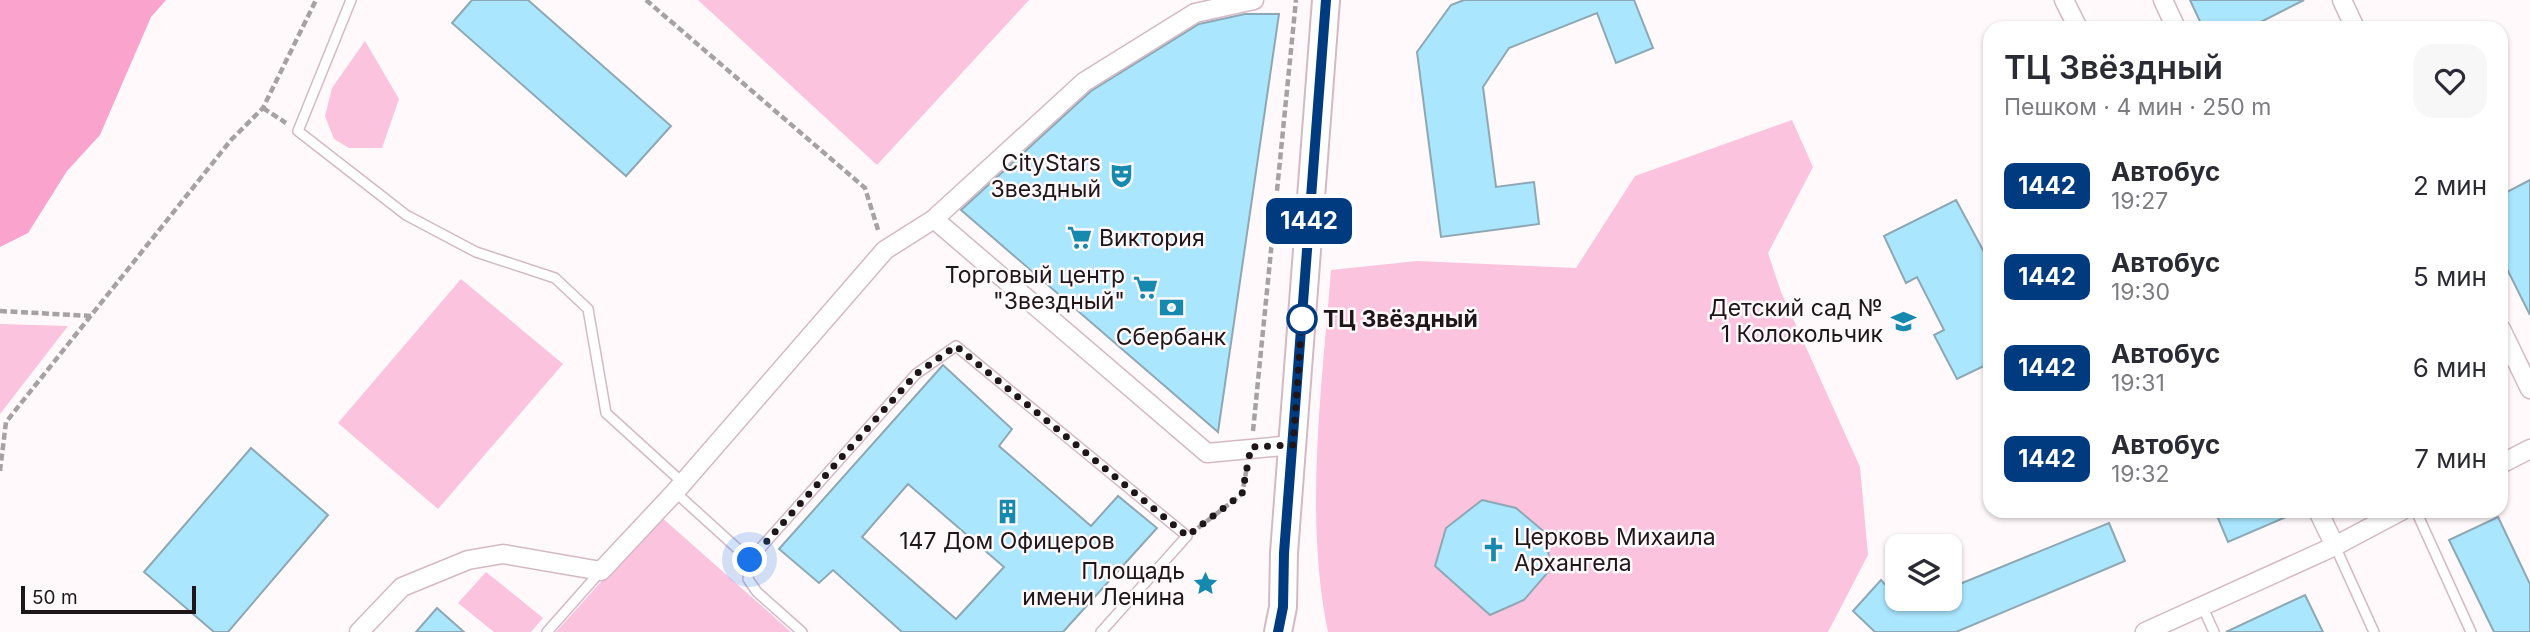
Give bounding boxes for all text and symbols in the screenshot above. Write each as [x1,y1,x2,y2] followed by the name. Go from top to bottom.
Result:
[2413,44,2487,118] button: heart
[2004,47,2223,87] text: ТЦ Звёздный
[2004,93,2271,121] text: Пешком · 4 мин · 250 m
[990,149,1101,203] place label: CityStars Звездный
[2111,156,2220,187] text: Автобус
[1107,162,1135,190] theatre icon: CityStars Звездный
[2413,170,2487,201] text: 2 мин
[2018,171,2076,200] text: 1442
[2111,187,2168,215] text: 19:27
[1260,198,1358,244] line badge: 1442
[1280,206,1338,235] text: 1442
[1065,224,1093,252] supermarket icon: Виктория
[1099,224,1205,252] place label: Виктория
[2111,247,2220,278] text: Автобус
[945,261,1125,315] place label: Торговый центр "Звездный"
[2413,261,2487,292] text: 5 мин
[2018,262,2076,291] text: 1442
[1131,274,1159,302] supermarket icon: Торговый центр "Звездный"
[2111,278,2170,306] text: 19:30
[1157,293,1185,321] bank icon: Сбербанк
[1709,294,1884,348] place label: Детский сад № 1 Колокольчик
[1287,304,1317,334] marker: ТЦ Звёздный
[1323,305,1478,333] place label: ТЦ Звёздный
[1889,307,1917,335] school or university icon: Детский сад № 1 Колокольчик
[1116,323,1227,351] place label: Сбербанк
[2111,338,2220,369] text: Автобус
[2413,352,2487,383] text: 6 мин
[2018,353,2076,382] text: 1442
[2111,369,2165,397] text: 19:31
[2111,429,2220,460] text: Автобус
[2414,443,2487,474] text: 7 мин
[2018,444,2076,473] text: 1442
[2111,460,2169,488] text: 19:32
[993,497,1021,525] building icon: 147 Дом Офицеров
[1514,523,1716,577] place label: Церковь Михаила Архангела
[899,527,1115,555] place label: 147 Дом Офицеров
[1885,534,1962,611] map controls
[1885,534,1962,611] button: layers
[1480,536,1508,564] church icon: Церковь Михаила Архангела
[732,542,767,577] your location
[1022,557,1185,611] place label: Площадь имени Ленина
[1191,570,1219,598] place icon: Площадь имени Ленина
[21,583,196,615] scale bar
[32,586,78,609] text: 50 m

